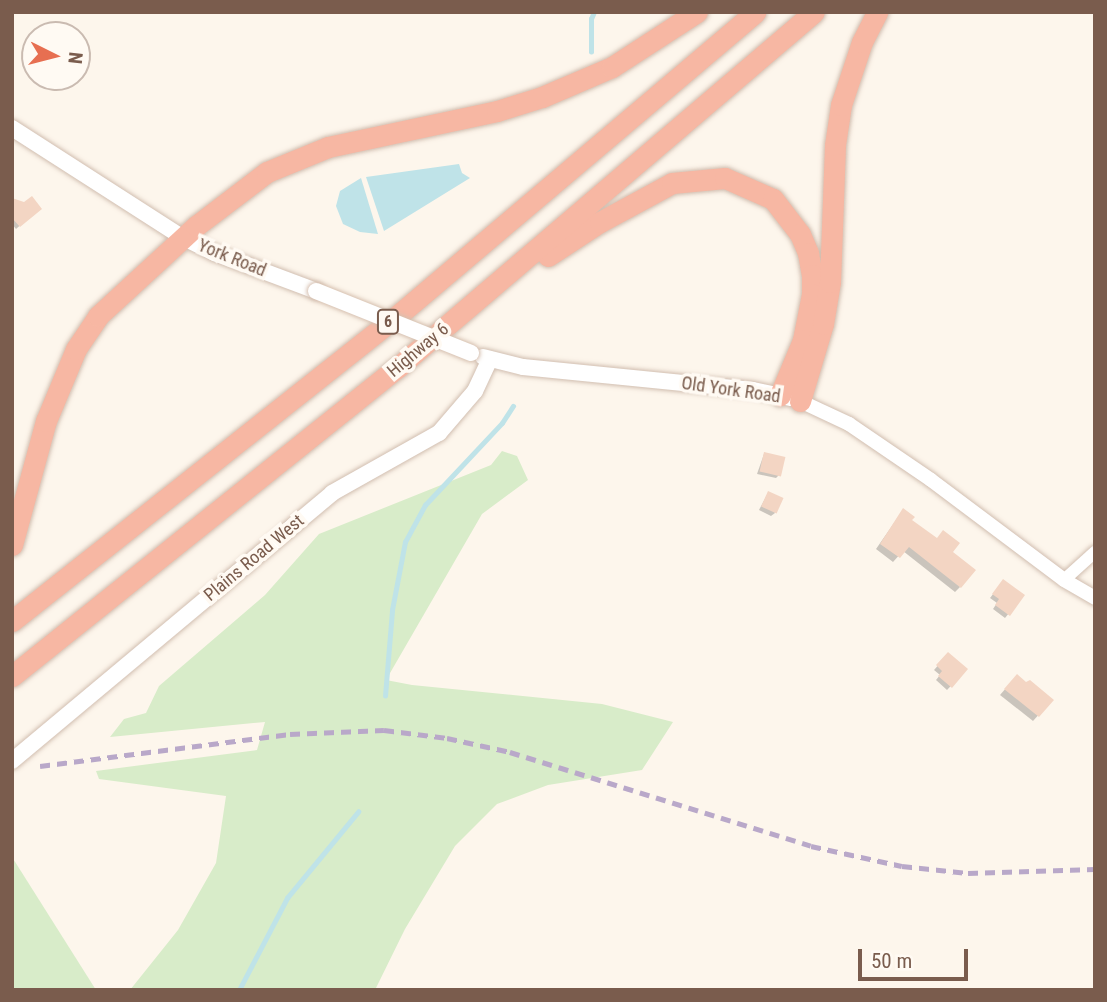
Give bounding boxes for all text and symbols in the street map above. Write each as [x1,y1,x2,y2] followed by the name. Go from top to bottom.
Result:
[21,21,91,91] north arrow
[63,51,87,65] text: N
[195,235,269,281] street label: York Road
[376,310,400,334] road number: 6
[383,318,453,382] street label: Highway 6
[680,372,782,408] street label: Old York Road
[200,510,308,606] street label: Plains Road West
[862,936,972,980] scale bar
[871,949,912,973] text: 50 m

